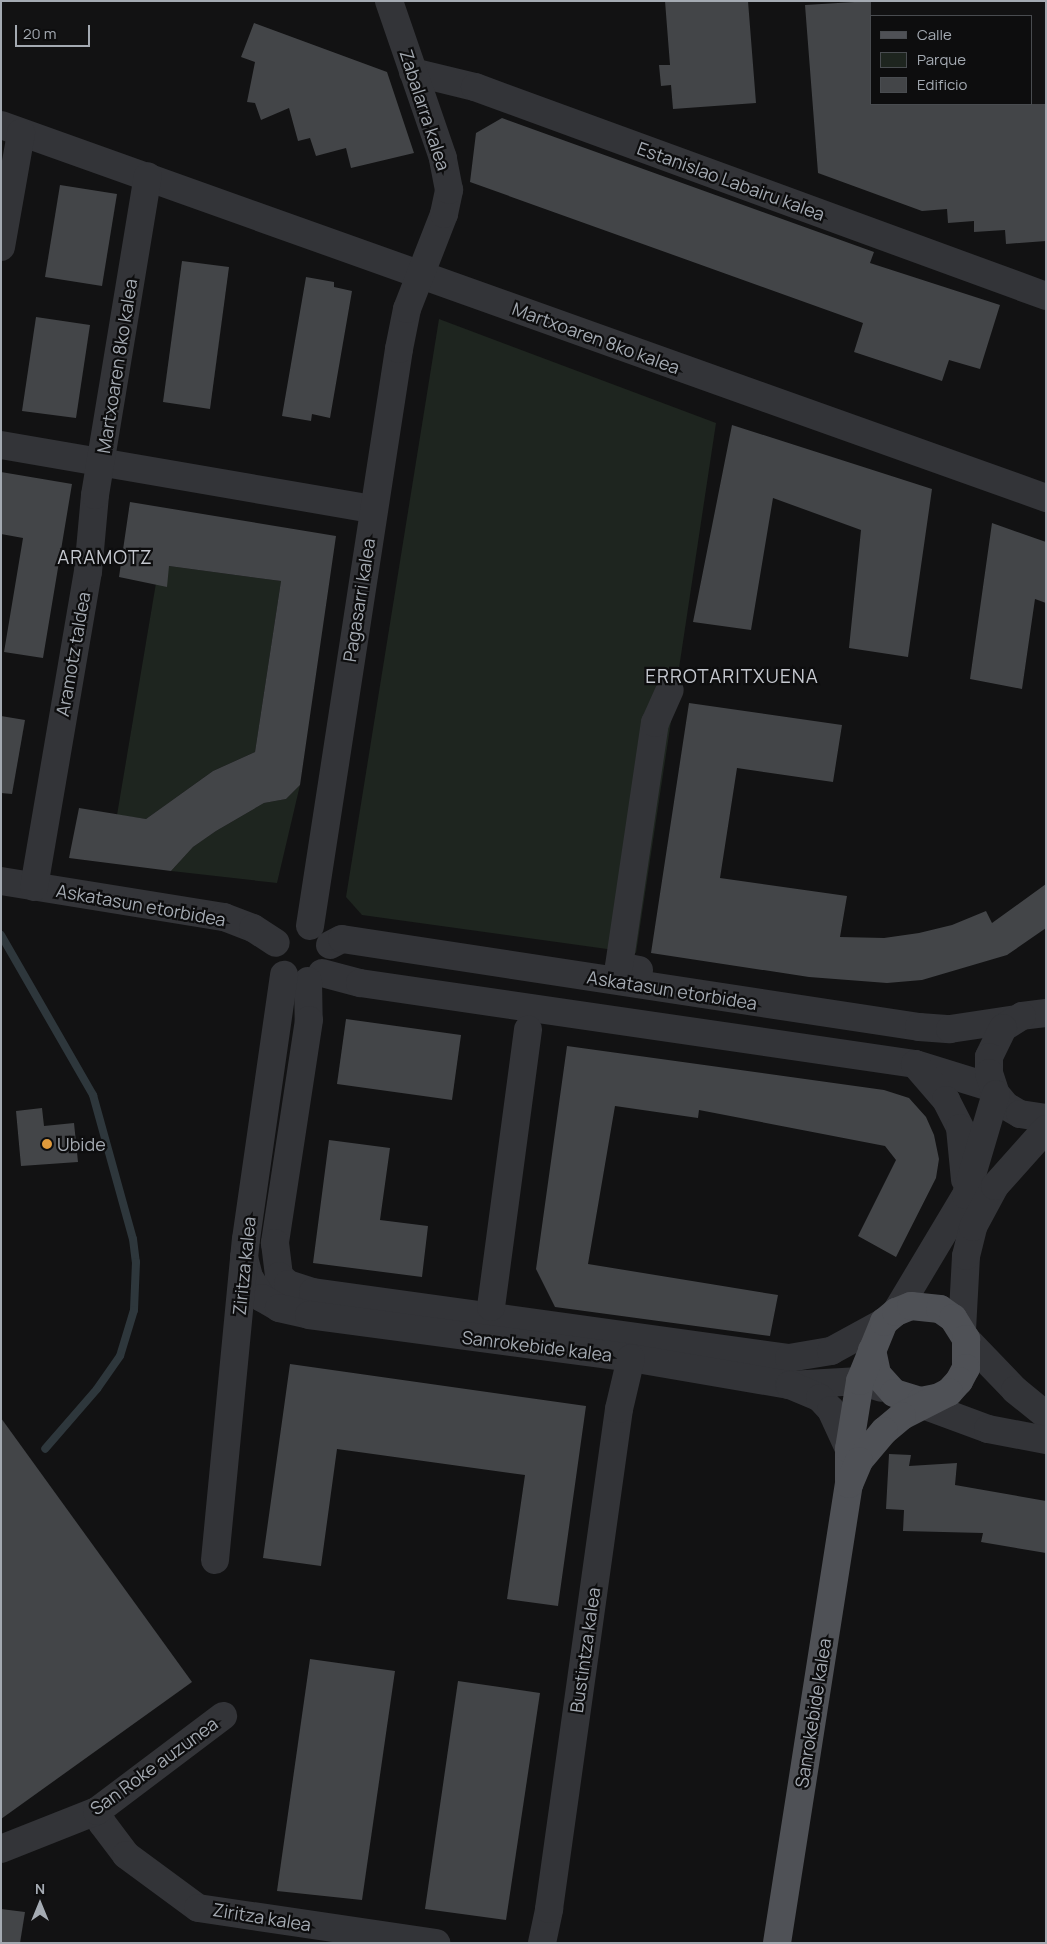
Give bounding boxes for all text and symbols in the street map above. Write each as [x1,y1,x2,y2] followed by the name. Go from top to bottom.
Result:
[18,15,92,47] scale bar
[870,15,1032,105] legend
[23,23,56,44] text: 20 m
[917,24,952,45] text: Calle
[395,47,455,173] street label: Zabalarra kalea
[917,49,966,70] text: Parque
[917,74,967,95] text: Edificio
[634,137,828,225] street label: Estanislao Labairu kalea
[93,277,141,455] street label: Martxoaren 8ko kalea
[509,298,683,378] street label: Martxoaren 8ko kalea
[339,537,379,663] street label: Pagasarri kalea
[56,547,154,569] district label: ARAMOTZ
[51,590,95,718] street label: Aramotz taldea
[643,666,821,688] district label: ERROTARITXUENA
[55,879,227,931] street label: Askatasun etorbidea
[585,966,759,1014] street label: Askatasun etorbidea
[57,1133,106,1155] place label: Ubide
[41,1138,53,1150] marker: Ubide
[228,1216,260,1316] street label: Ziritza kalea
[461,1326,613,1366] street label: Sanrokebide kalea
[565,1586,605,1714] street label: Bustintza kalea
[791,1637,835,1789] street label: Sanrokebide kalea
[86,1713,222,1819] street label: San Roke auzunea
[15,1879,65,1929] north arrow
[35,1879,45,1898] text: N
[211,1899,313,1935] street label: Ziritza kalea

